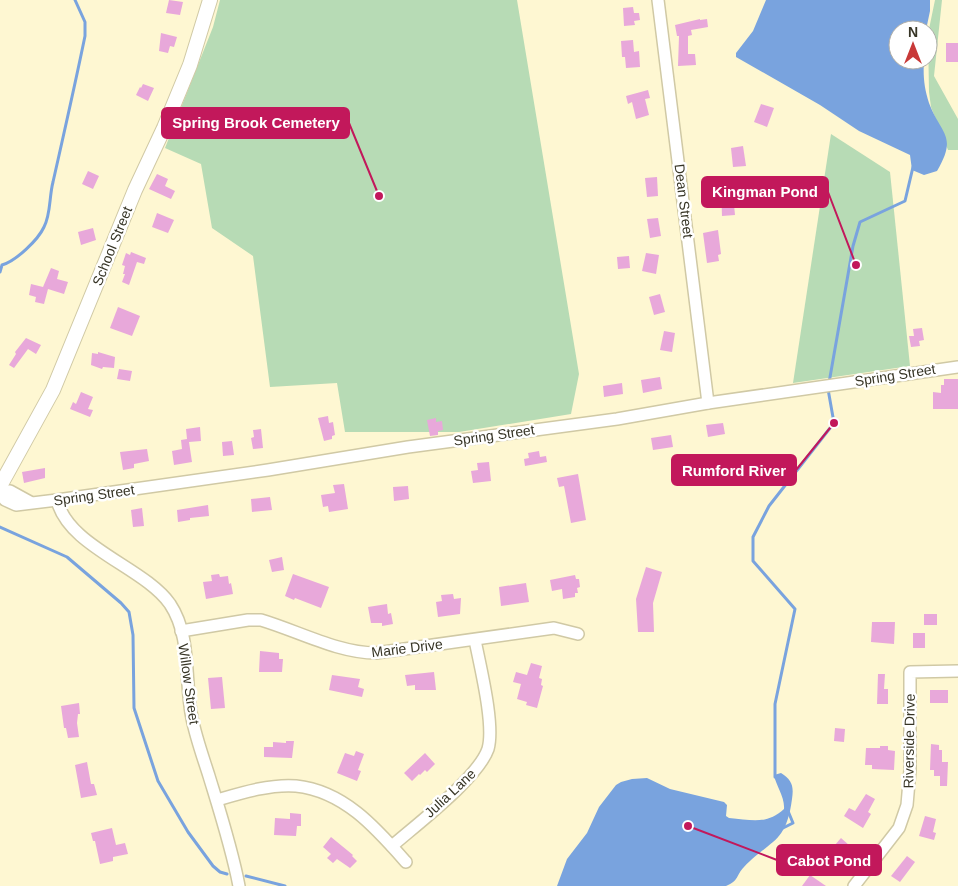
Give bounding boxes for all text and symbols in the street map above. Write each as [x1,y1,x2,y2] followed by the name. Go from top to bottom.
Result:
[888,20,938,70] north arrow
[908,24,918,40] text: N
[162,108,349,138] callout: Spring Brook Cemetery
[172,114,340,131] text: Spring Brook Cemetery
[672,163,697,239] street label: Dean Street
[702,177,828,207] callout: Kingman Pond
[712,183,818,200] text: Kingman Pond
[89,204,135,288] street label: School Street
[853,361,937,389] street label: Spring Street
[452,421,536,449] street label: Spring Street
[672,455,796,485] callout: Rumford River
[682,462,786,479] text: Rumford River
[52,481,136,509] street label: Spring Street
[371,636,444,660] street label: Marie Drive
[175,642,203,726] street label: Willow Street
[900,693,918,789] street label: Riverside Drive
[421,765,479,821] street label: Julia Lane
[777,845,881,875] callout: Cabot Pond
[787,852,871,869] text: Cabot Pond

